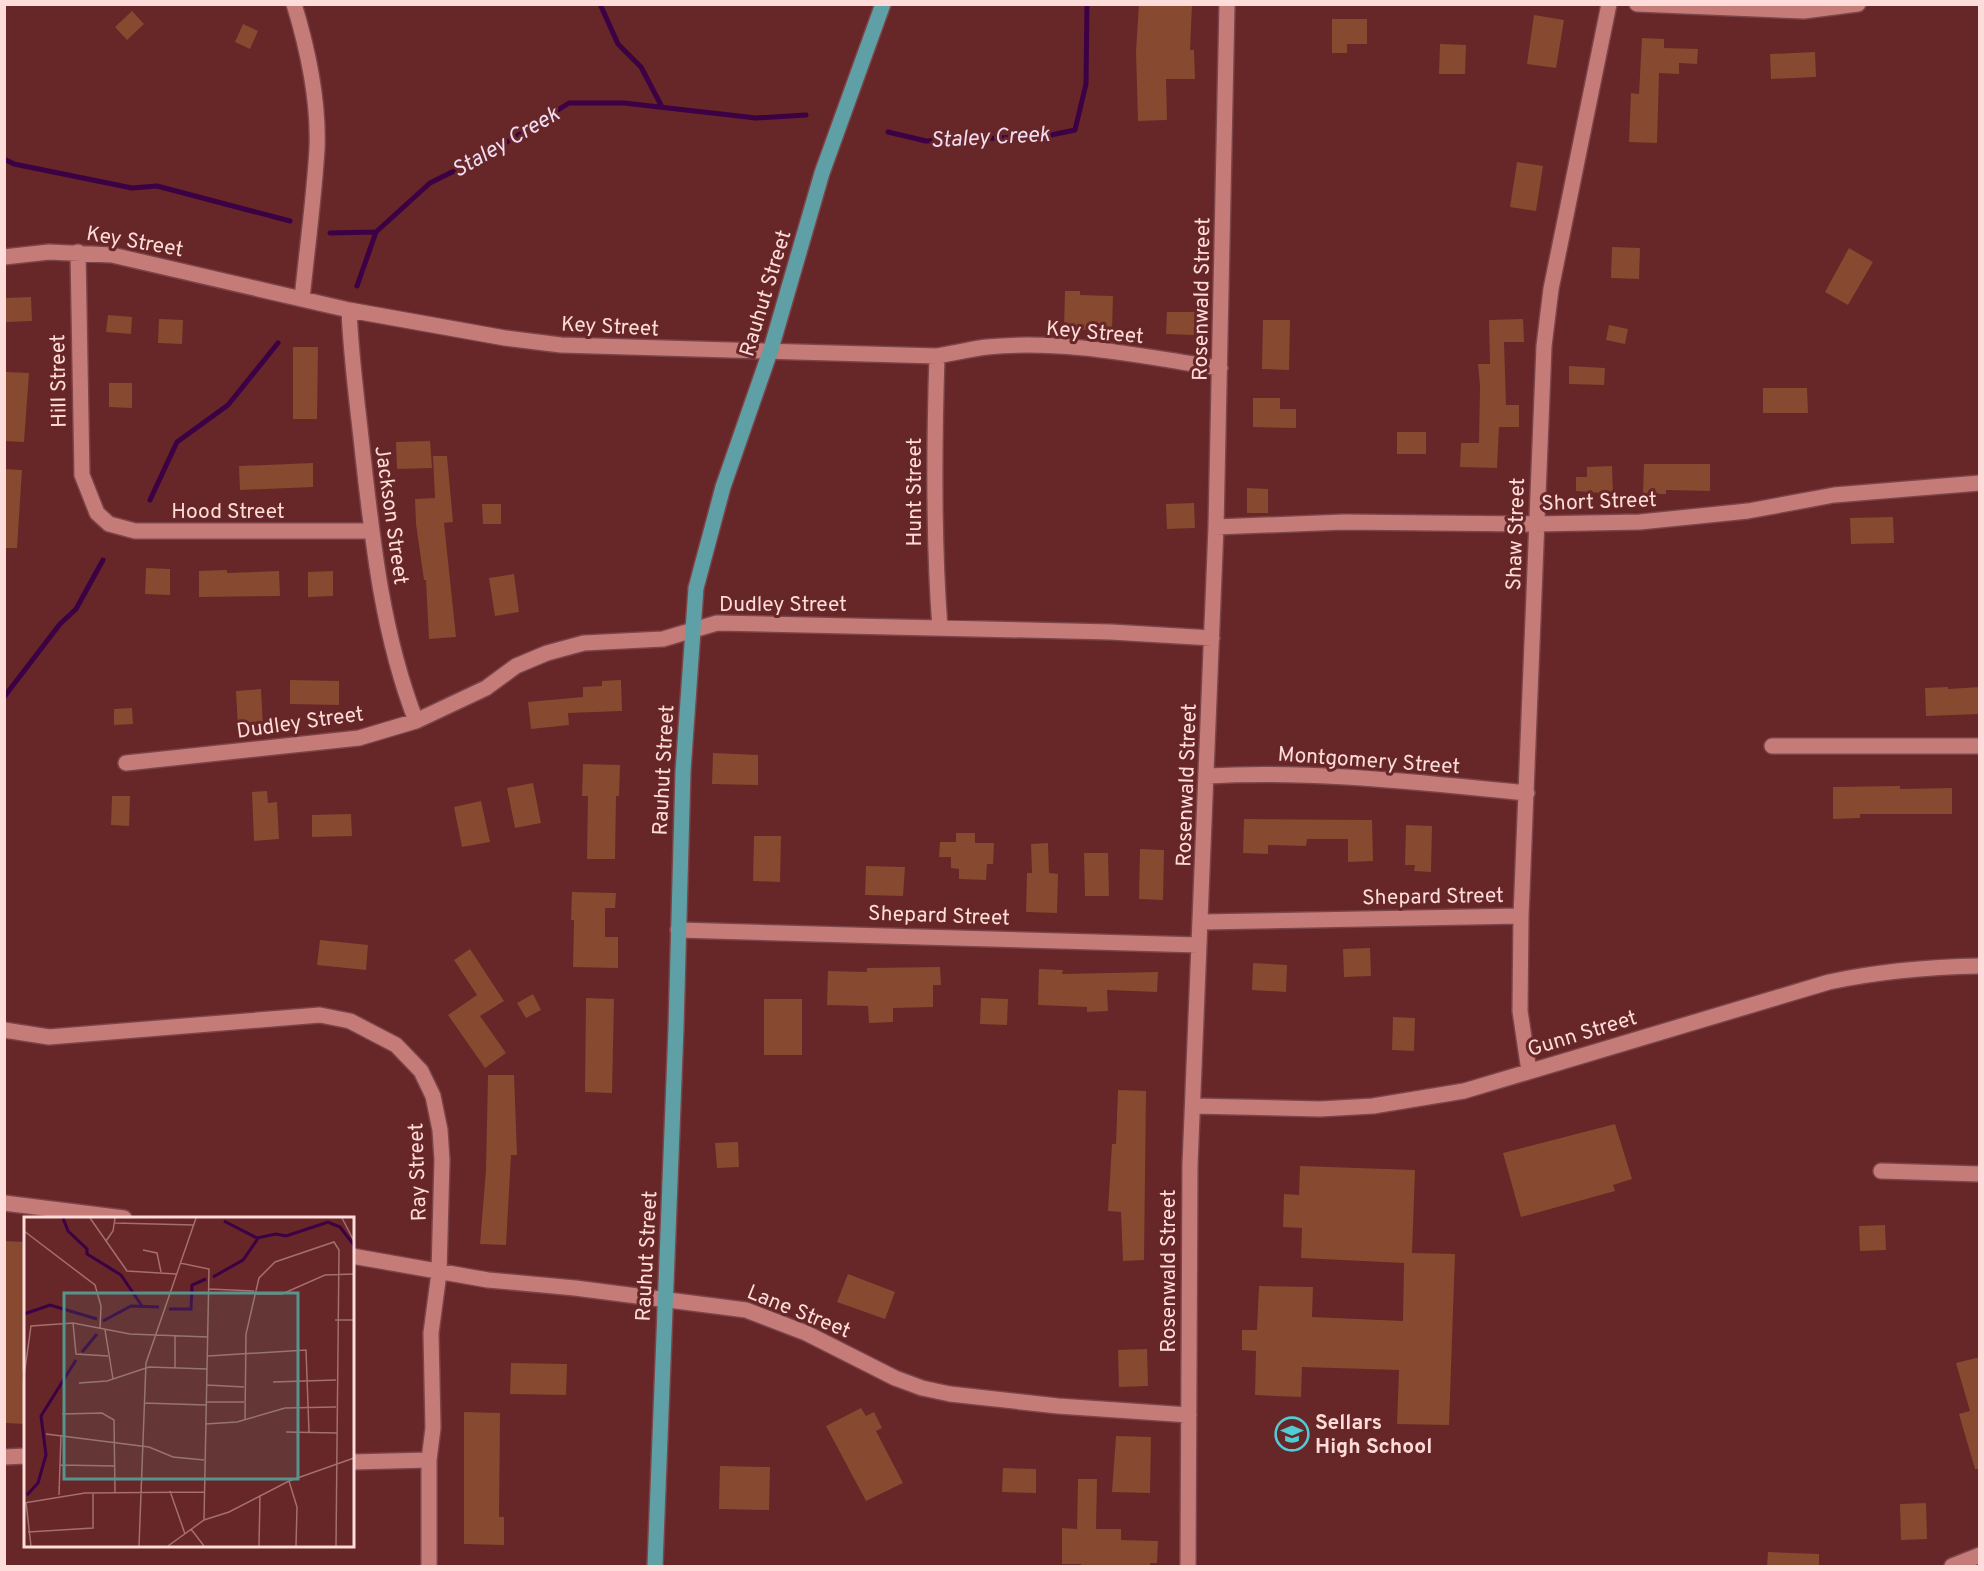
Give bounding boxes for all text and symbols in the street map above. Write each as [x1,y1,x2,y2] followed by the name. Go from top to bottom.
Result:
[448,101,566,185] water label: Staley Creek
[930,122,1051,155] water label: Staley Creek
[1188,217,1217,381] street label: Rosenwald Street
[84,221,185,264] street label: Key Street
[734,227,798,360] street label: Rauhut Street
[560,311,660,344] street label: Key Street
[1045,316,1145,351] street label: Key Street
[45,334,74,428] street label: Hill Street
[902,438,929,546] street label: Hunt Street
[367,444,414,586] street label: Jackson Street
[1501,477,1532,591] street label: Shaw Street
[1541,487,1657,518] street label: Short Street
[171,499,285,526] street label: Hood Street
[719,592,847,619] street label: Dudley Street
[235,701,366,746] street label: Dudley Street
[1171,703,1204,867] street label: Rosenwald Street
[648,704,681,836] street label: Rauhut Street
[1277,742,1461,781] street label: Montgomery Street
[1362,883,1504,912] street label: Shepard Street
[868,901,1010,932] street label: Shepard Street
[1524,1005,1640,1064] street label: Gunn Street
[403,1122,434,1222] street label: Ray Street
[1156,1189,1183,1353] street label: Rosenwald Street
[631,1190,664,1322] street label: Rauhut Street
[24,1217,354,1547] inset map
[743,1279,854,1345] street label: Lane Street
[1315,1410,1432,1461] place label: Sellars High School
[1274,1416,1310,1452] school or university icon: Sellars High School

